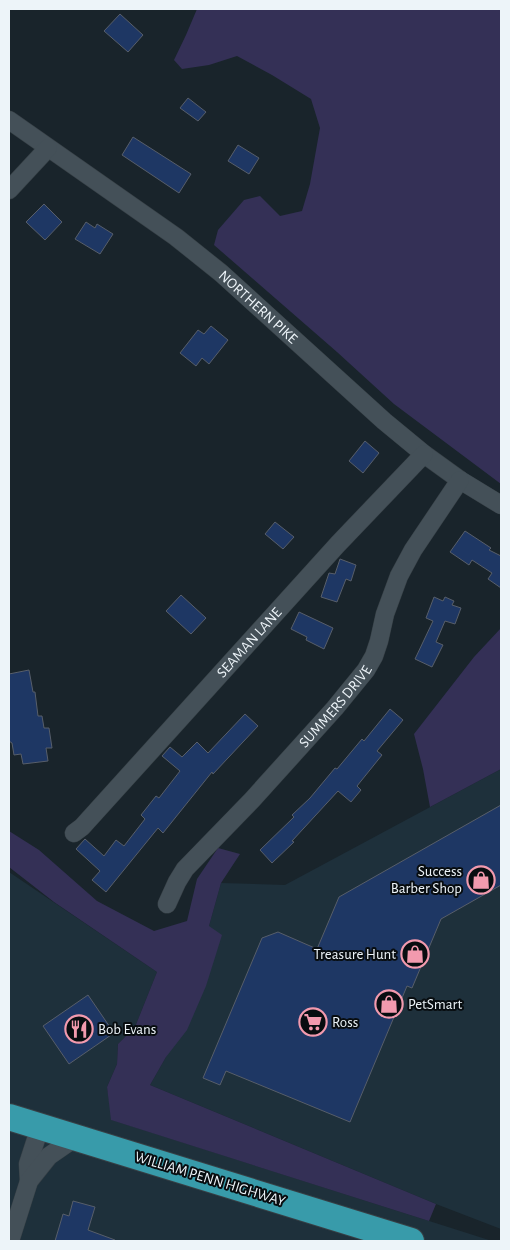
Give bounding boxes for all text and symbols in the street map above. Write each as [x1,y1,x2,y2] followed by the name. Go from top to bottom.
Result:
[216,268,301,346] street label: NORTHERN PIKE
[214,604,284,680] street label: SEAMAN LANE
[296,663,374,750] street label: SUMMERS DRIVE
[391,864,462,896] place label: Success Barber Shop
[466,865,496,895] shop icon: Success Barber Shop
[400,939,430,969] shop icon: Treasure Hunt
[314,947,396,962] place label: Treasure Hunt
[374,989,404,1019] shop icon: PetSmart
[408,997,462,1012] place label: PetSmart
[298,1007,328,1037] supermarket icon: Ross
[64,1014,94,1044] restaurant icon: Bob Evans
[332,1015,358,1030] place label: Ross
[98,1022,156,1037] place label: Bob Evans
[133,1149,287,1209] street label: WILLIAM PENN HIGHWAY

